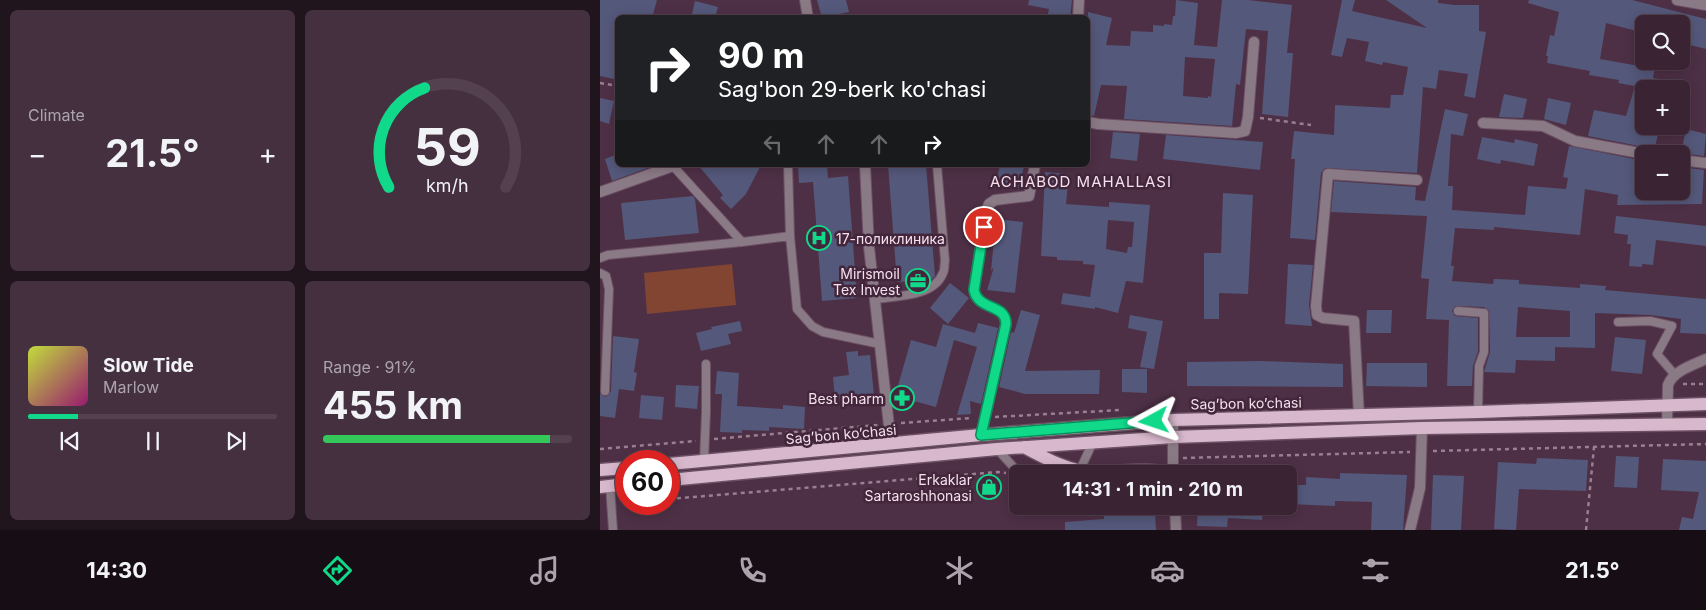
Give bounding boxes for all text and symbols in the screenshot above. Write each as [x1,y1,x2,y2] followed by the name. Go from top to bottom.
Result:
[1635,15,1690,200] map controls
[1635,15,1690,70] button: search
[718,34,805,76] text: 90 m
[635,35,700,100] icon: right
[718,76,986,102] text: Sag'bon 29-berk ko'chasi
[1635,80,1690,135] button: +
[28,105,85,125] text: Climate
[414,116,481,179] text: 59
[105,130,200,176] text: 21.5°
[759,130,787,158] icon: left
[812,130,840,158] icon: ahead
[865,130,893,158] icon: ahead
[918,130,946,158] icon: right
[28,137,47,171] text: −
[258,137,277,171] text: +
[1635,145,1690,200] button: −
[990,172,1172,191] district label: ACHABOD MAHALLASI
[426,175,469,196] text: km/h
[963,206,1005,248] pin
[970,213,998,241] icon: arrive
[806,225,832,251] hospital icon: 17-поликлиника
[836,230,945,247] place label: 17-поликлиника
[833,265,900,298] place label: Mirismoil Tex Invest
[905,268,931,294] office icon: Mirismoil Tex Invest
[103,354,194,377] text: Slow Tide
[323,357,417,377] text: Range · 91%
[103,377,159,397] text: Marlow
[323,382,463,428] text: 455 km
[889,385,915,411] pharmacy icon: Best pharm
[808,390,884,407] place label: Best pharm
[1127,394,1179,446] position arrow
[1190,394,1302,412] street label: Sag’bon ko’chasi
[785,421,897,447] street label: Sag’bon ko’chasi
[56,427,84,455] icon: previous
[139,427,167,455] icon: pause
[222,427,250,455] icon: next
[615,450,680,515] speed limit sign: 60
[864,471,972,504] place label: Erkaklar Sartaroshhonasi
[976,474,1002,500] shop icon: Erkaklar Sartaroshhonasi
[1063,478,1243,501] text: 14:31 · 1 min · 210 m
[320,553,355,588] icon: directions
[527,553,562,588] icon: music
[735,553,770,588] icon: phone
[942,553,977,588] icon: climate
[1150,553,1185,588] icon: car
[1358,553,1393,588] icon: filters
[86,557,147,583] text: 14:30
[1565,557,1620,583] text: 21.5°

